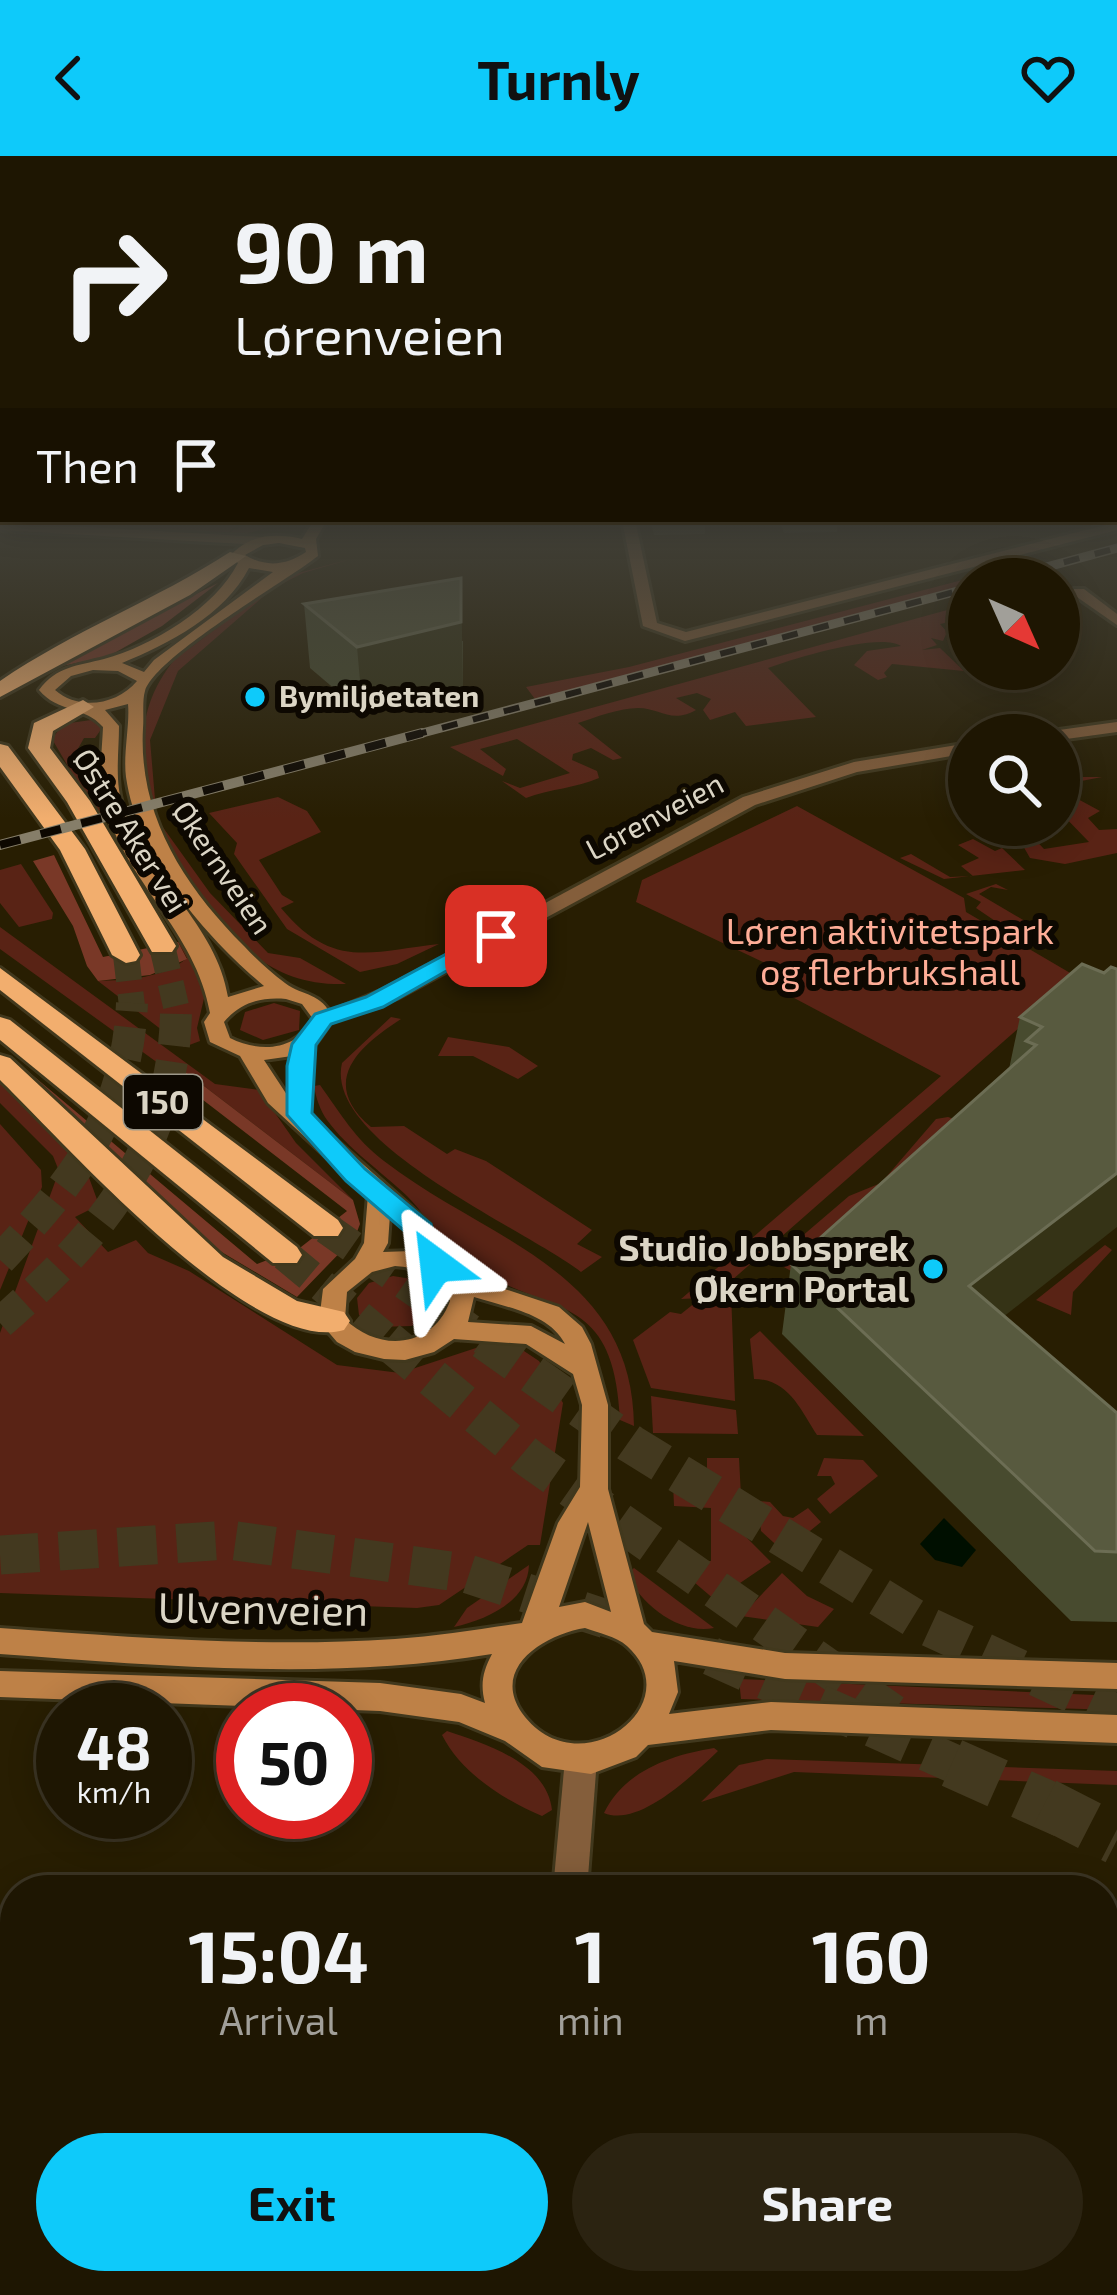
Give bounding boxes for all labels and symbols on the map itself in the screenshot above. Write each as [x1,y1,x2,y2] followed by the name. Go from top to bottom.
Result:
[948,558,1080,690] north arrow
[279,677,479,714] place label: Bymiljøetaten
[242,684,268,710] marker: Bymiljøetaten
[67,741,196,919] street label: Østre Aker vei
[579,764,729,866] street label: Lørenveien
[166,793,281,940] street label: Økernveien
[445,885,547,987] pin
[726,908,1054,992] park label: Løren aktivitetspark og flerbrukshall
[124,1075,202,1129] road number: 150
[373,1202,499,1328] position arrow
[619,1225,909,1309] place label: Studio Jobbsprek Økern Portal
[920,1256,946,1282] marker: Studio Jobbsprek Økern Portal
[157,1580,369,1634] street label: Ulvenveien
[216,1683,372,1839] speed limit sign: 50

